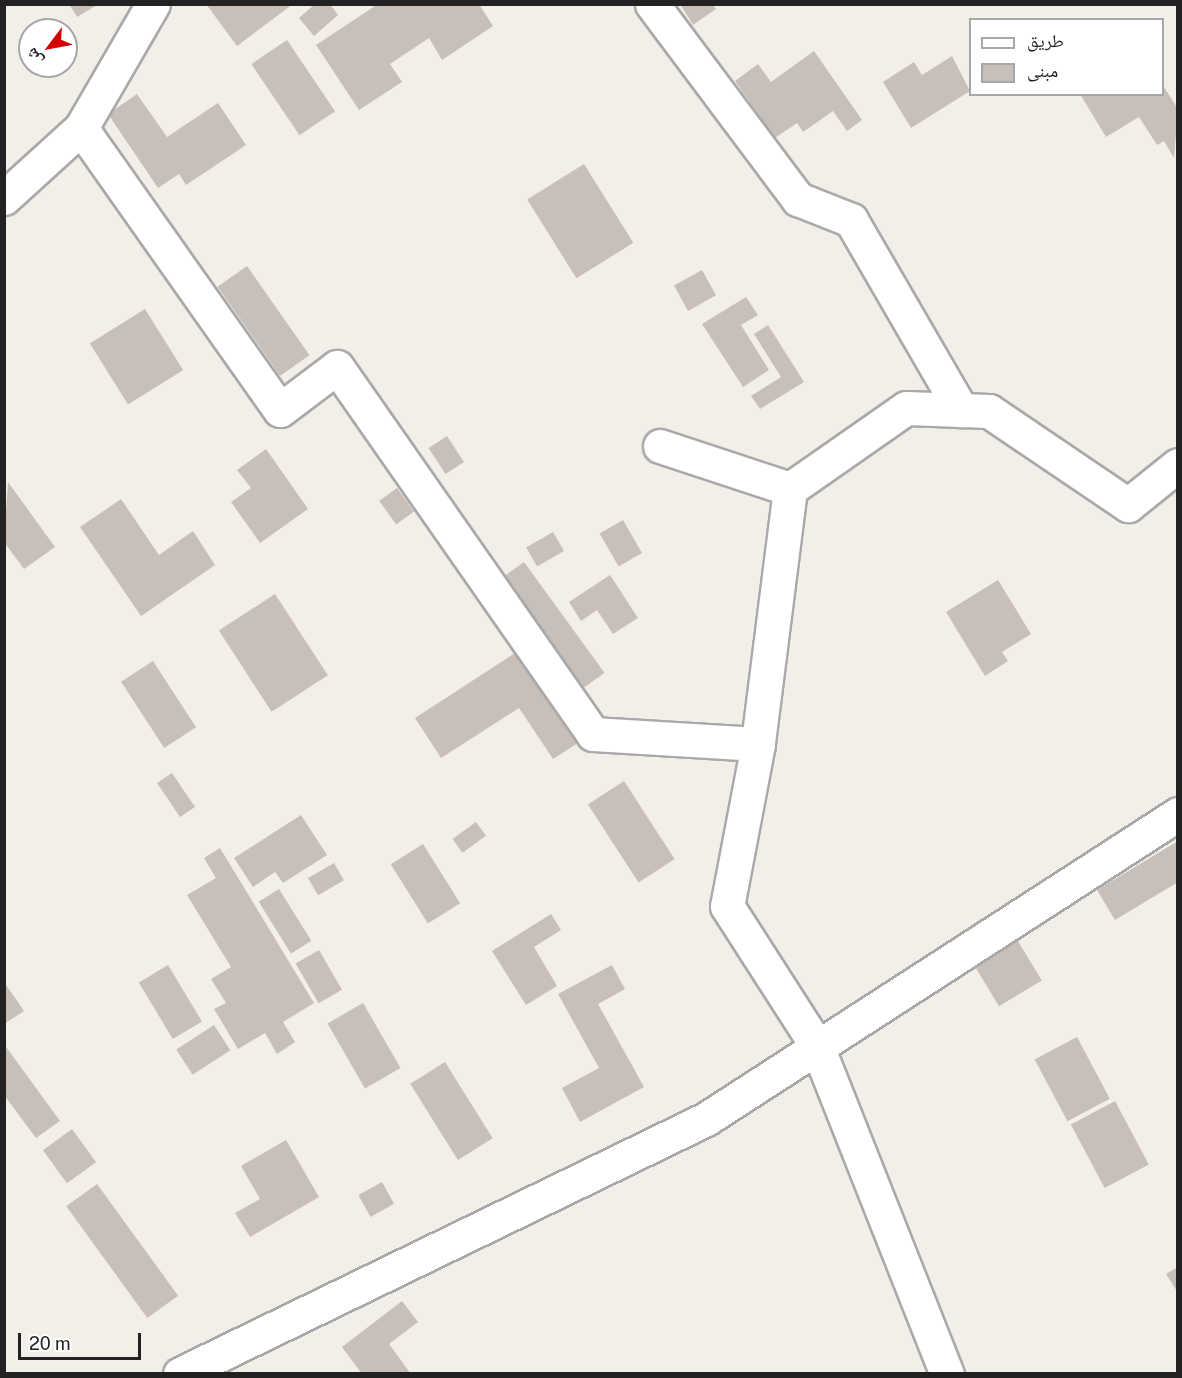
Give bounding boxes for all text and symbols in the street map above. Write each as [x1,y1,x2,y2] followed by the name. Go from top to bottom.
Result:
[18,18,78,78] north arrow
[969,18,1164,96] legend
[1027,30,1064,51] text: طريق
[21,45,47,69] text: ش
[1027,60,1058,81] text: مبنى
[21,1321,144,1359] scale bar
[29,1333,71,1354] text: 20 m

